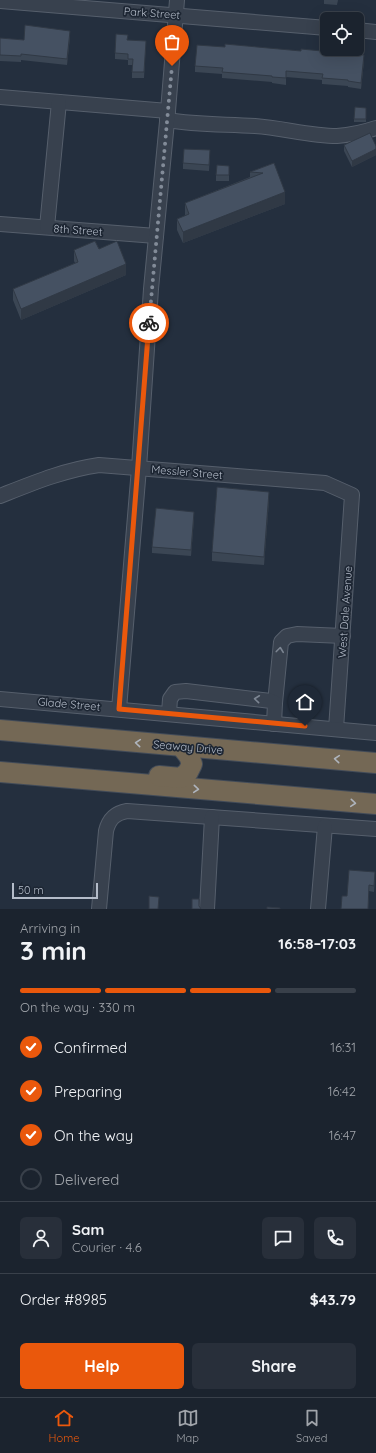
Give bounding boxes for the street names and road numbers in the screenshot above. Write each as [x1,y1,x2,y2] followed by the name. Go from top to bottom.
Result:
[123,4,181,22] street label: Park Street
[53,221,103,239] street label: 8th Street
[151,462,224,482] street label: Messler Street
[335,565,355,659] street label: West Dale Avenue
[37,694,101,714] street label: Glade Street
[153,737,223,757] street label: Seaway Drive

